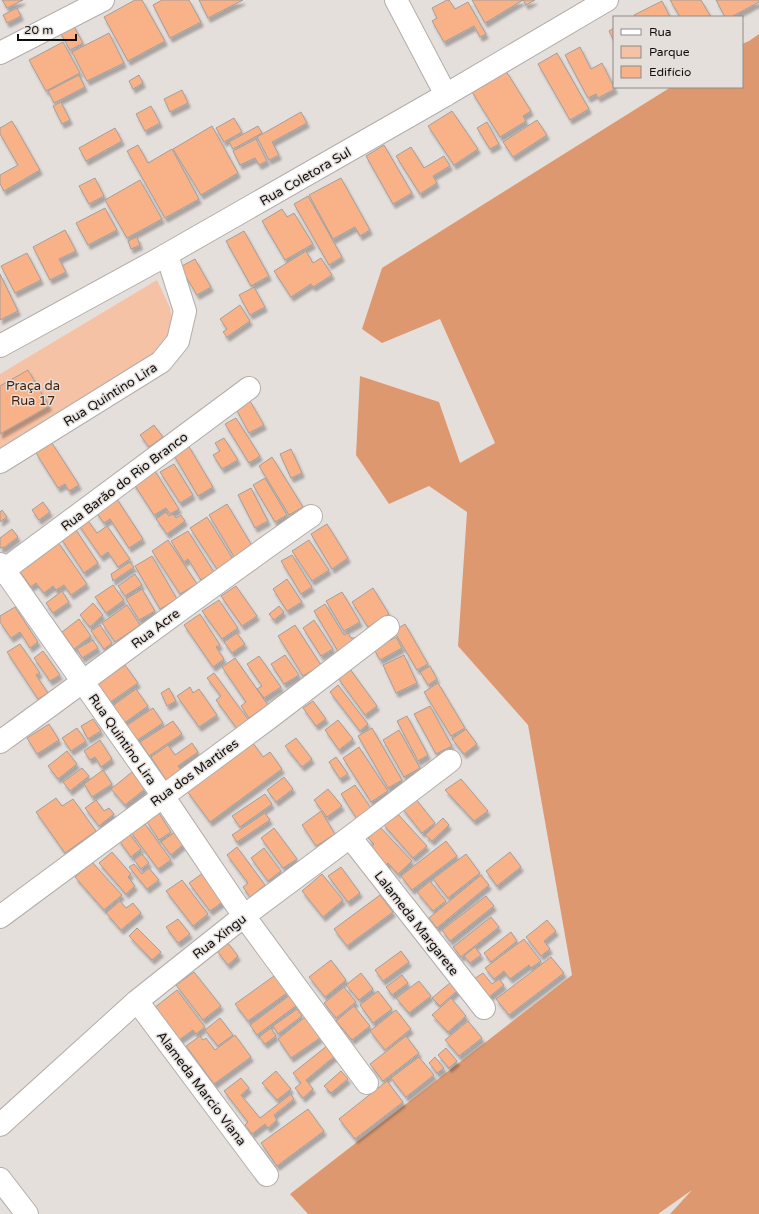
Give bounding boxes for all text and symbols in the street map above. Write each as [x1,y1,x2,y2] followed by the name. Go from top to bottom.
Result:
[18,16,76,42] scale bar
[613,16,743,88] legend
[24,23,53,37] text: 20 m
[649,25,672,39] text: Rua
[649,45,690,59] text: Parque
[649,65,691,79] text: Edifício
[257,144,354,209] street label: Rua Coletora Sul
[61,360,160,430] street label: Rua Quintino Lira
[6,378,60,409] park label: Praça da Rua 17
[58,429,191,535] street label: Rua Barão do Rio Branco
[128,605,183,652] street label: Rua Acre
[85,691,160,788] street label: Rua Quintino Lira
[147,735,242,810] street label: Rua dos Martires
[370,868,462,979] street label: Lalameda Margarete
[190,911,250,963] street label: Rua Xingu
[153,1028,249,1149] street label: Alameda Marcio Viana

